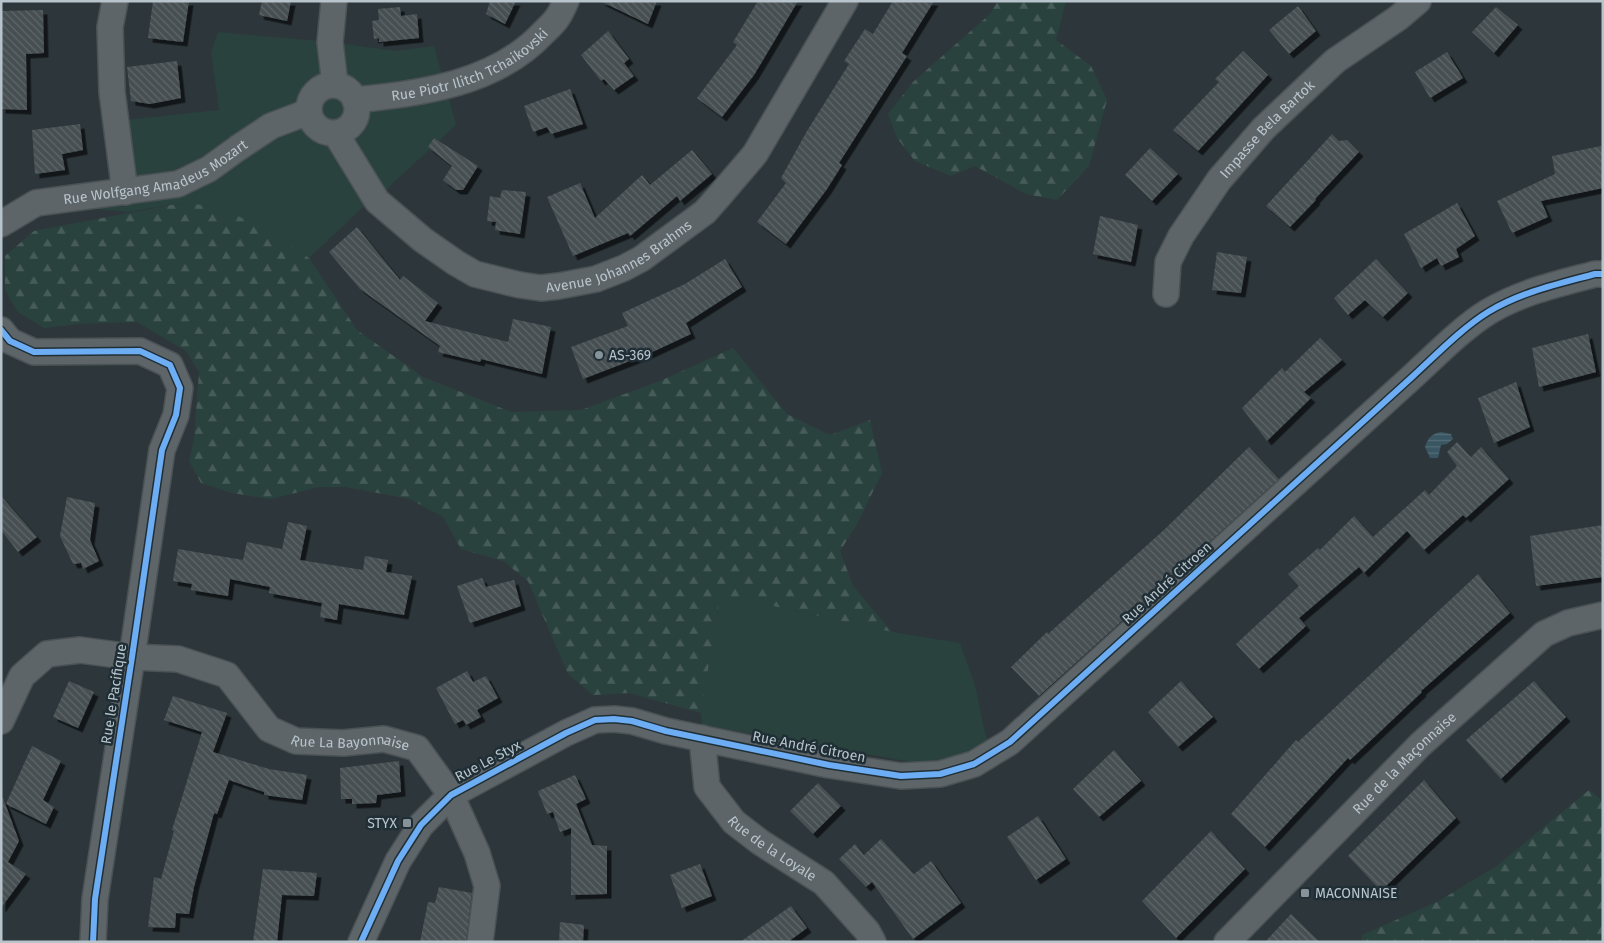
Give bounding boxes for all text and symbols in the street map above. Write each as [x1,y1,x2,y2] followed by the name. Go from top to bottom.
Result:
[390,25,551,104] street label: Rue Piotr Ilitch Tchaikovski
[1216,76,1319,181] street label: Impasse Bela Bartok
[62,135,251,208] street label: Rue Wolfgang Amadeus Mozart
[545,216,695,296] street label: Avenue Johannes Brahms
[609,347,651,364] place label: AS-369
[593,349,605,361] marker: AS-369
[1119,538,1215,628] street label: Rue André Citroen
[98,643,130,745] street label: Rue le Pacifique
[1349,708,1459,817] street label: Rue de la Maçonnaise
[751,728,867,766] street label: Rue André Citroen
[288,730,412,754] street label: Rue La Bayonnaise
[452,736,524,785] street label: Rue Le Styx
[724,813,820,885] street label: Rue de la Loyale
[367,815,397,832] place label: STYX
[401,817,413,829] marker: STYX
[1315,885,1397,902] place label: MACONNAISE
[1299,887,1311,899] marker: MACONNAISE

